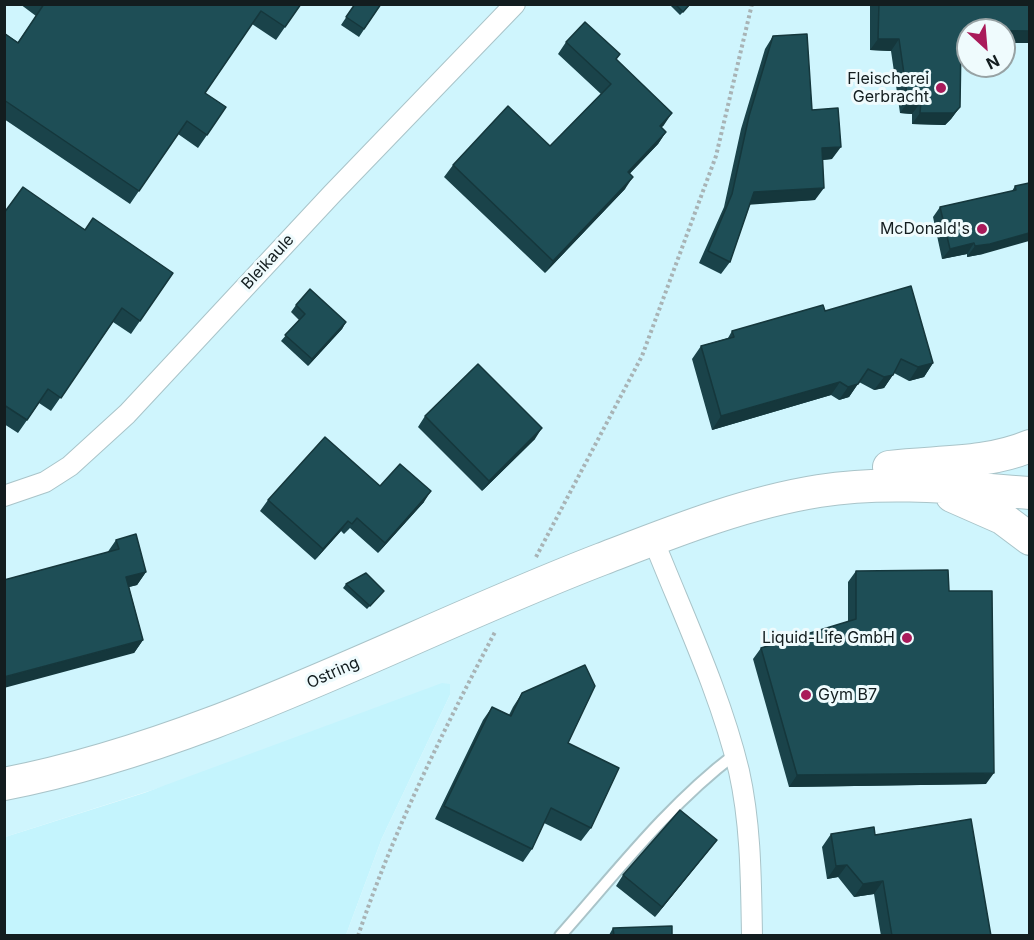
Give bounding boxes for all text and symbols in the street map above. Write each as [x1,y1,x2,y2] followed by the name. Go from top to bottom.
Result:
[956,18,1016,78] north arrow
[983,51,1003,74] text: N
[847,69,929,107] place label: Fleischerei Gerbracht
[934,81,948,95] marker: Fleischerei Gerbracht
[880,219,970,239] place label: McDonald's
[975,222,989,236] marker: McDonald's
[238,231,298,293] street label: Bleikaule
[762,628,895,648] place label: Liquid-Life GmbH
[900,631,914,645] marker: Liquid-Life GmbH
[304,653,362,693] street label: Ostring
[818,685,877,705] place label: Gym B7
[799,688,813,702] marker: Gym B7

